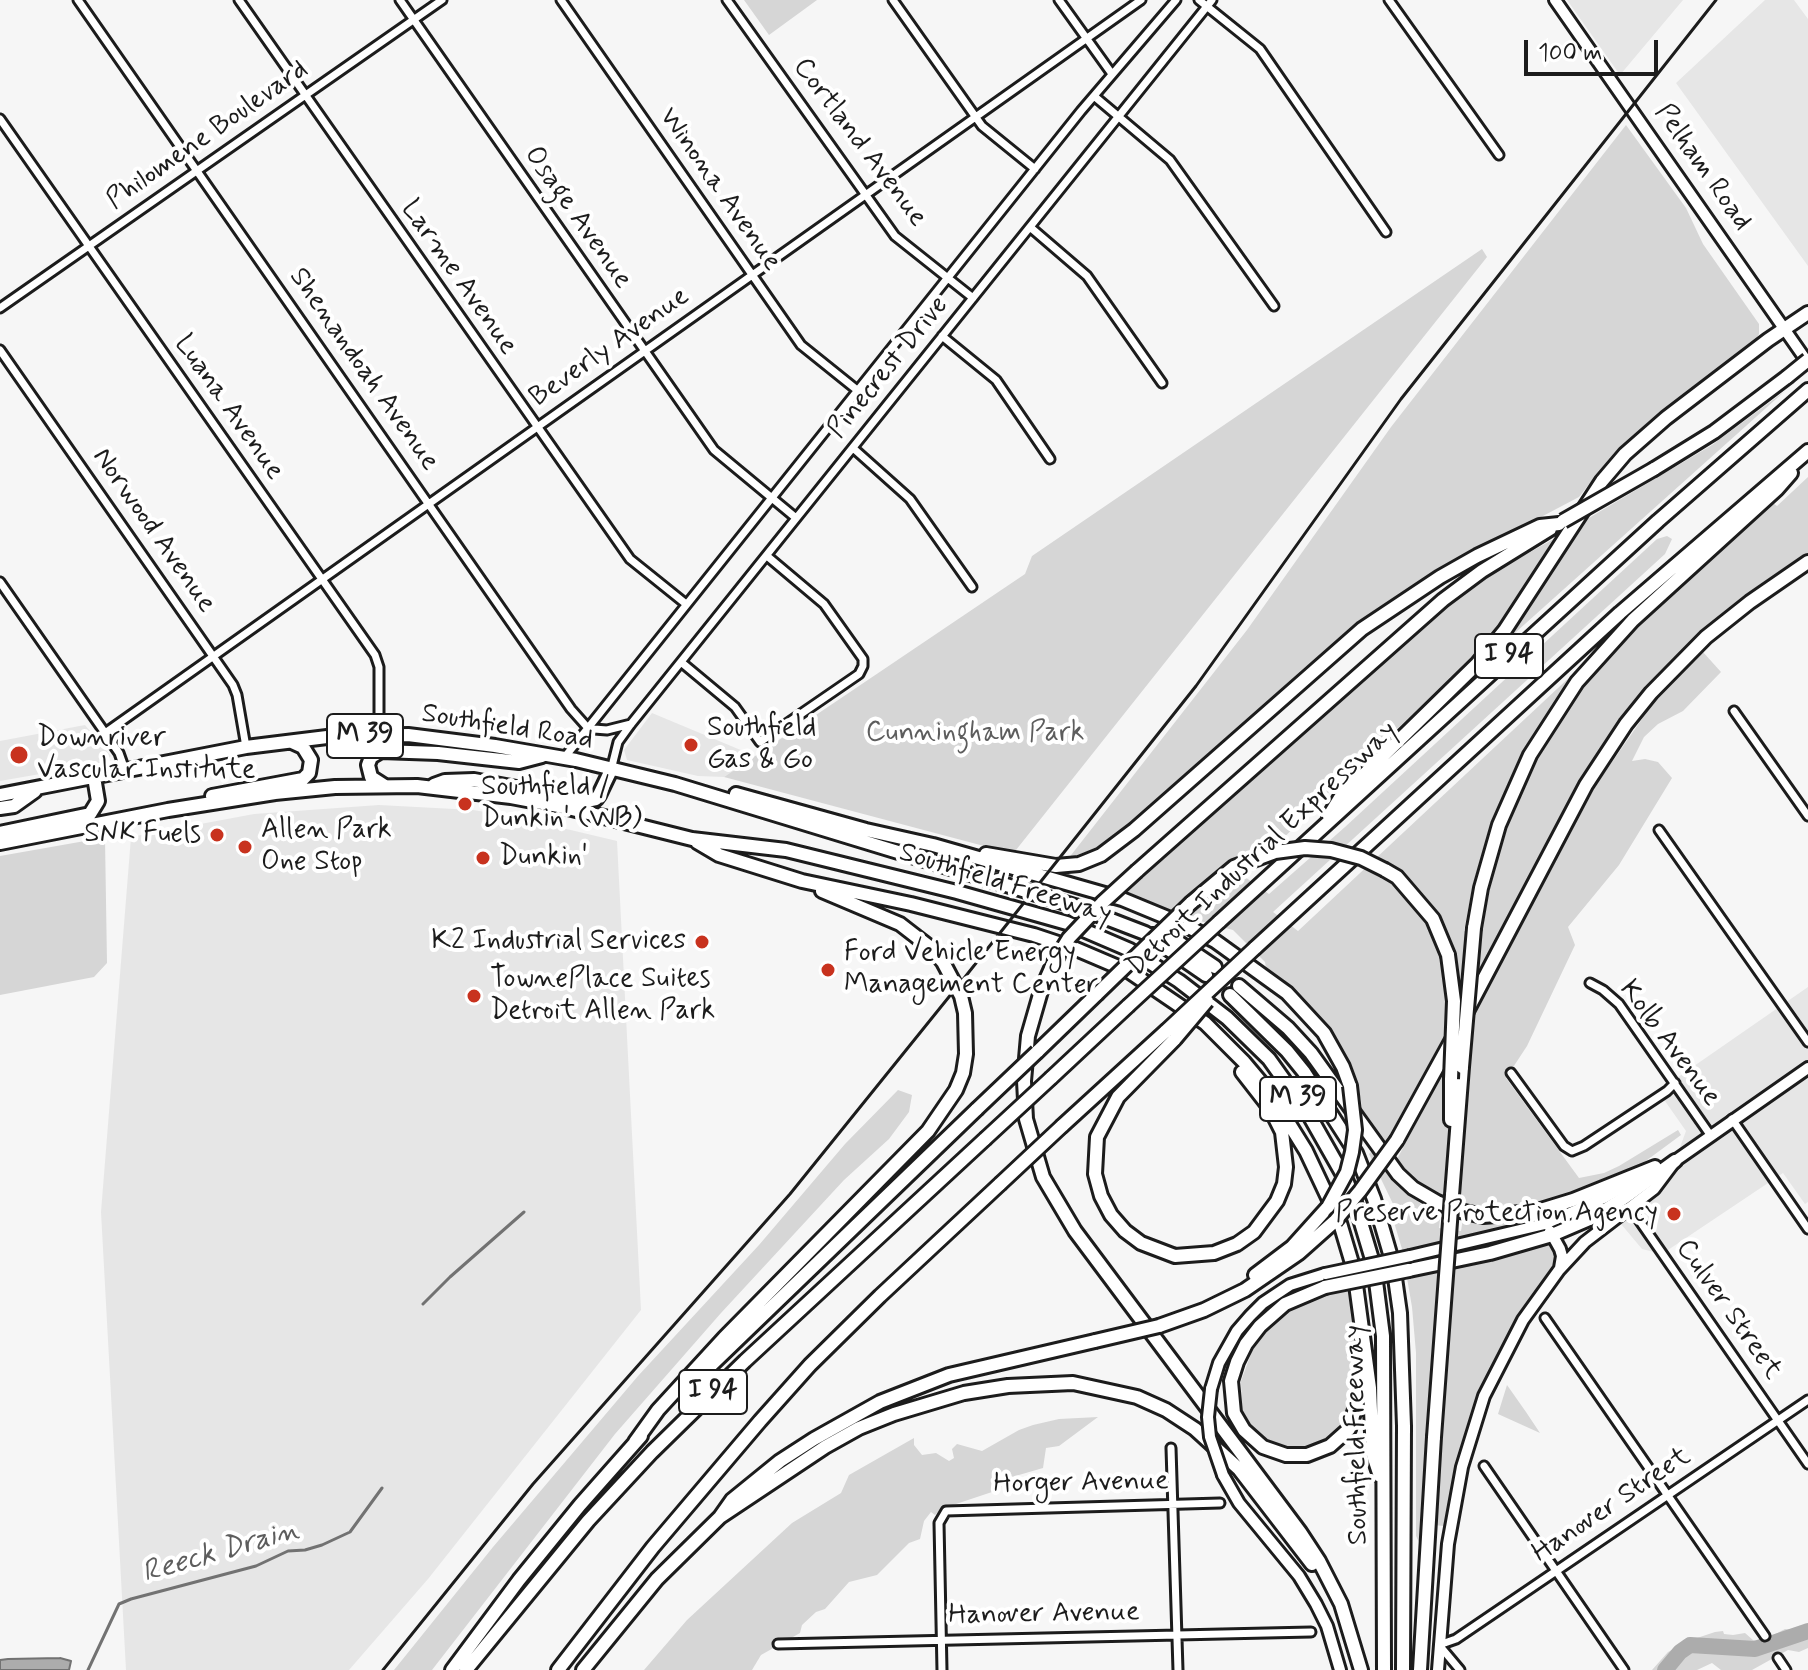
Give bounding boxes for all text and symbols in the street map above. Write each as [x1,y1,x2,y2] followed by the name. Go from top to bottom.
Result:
[1528,24,1662,74] scale bar
[1538,38,1602,69] text: 100 m
[785,52,933,234] street label: Cortland Avenue
[101,54,315,218] street label: Philomene Boulevard
[1646,98,1758,238] street label: Pelham Road
[650,102,788,278] street label: Winona Avenue
[515,140,639,296] street label: Osage Avenue
[392,194,524,362] street label: Larme Avenue
[280,262,446,478] street label: Shenandoah Avenue
[524,281,696,415] street label: Beverly Avenue
[821,290,957,446] street label: Pinecrest Drive
[166,329,290,487] street label: Luana Avenue
[84,442,222,620] street label: Norwood Avenue
[1475,634,1543,678] road number: I 94
[419,698,595,758] street label: Southfield Road
[707,712,816,778] place label: Southfield Gas & Go
[327,714,403,758] road number: M 39
[1120,715,1406,985] street label: Detroit Industrial Expressway
[866,717,1084,751] park label: Cunningham Park
[37,722,256,788] place label: Downriver Vascular Institute
[682,736,700,754] marker: Southfield Gas & Go
[8,744,30,766] marker: Downriver Vascular Institute
[481,771,642,837] place label: Southfield / Dunkin' (WB)
[456,795,474,813] marker: Southfield / Dunkin' (WB)
[261,814,392,880] place label: Allen Park One Stop
[84,818,201,852] place label: SNK Fuels
[208,826,226,844] marker: SNK Fuels
[895,837,1115,933] street label: Southfield Freeway
[236,838,254,856] marker: Allen Park One Stop
[499,841,588,875] place label: Dunkin'
[474,849,492,867] marker: Dunkin'
[431,925,686,959] place label: K2 Industrial Services
[693,933,711,951] marker: K2 Industrial Services
[844,937,1098,1003] place label: Ford Vehicle Energy Management Center
[819,961,837,979] marker: Ford Vehicle Energy Management Center
[490,963,715,1029] place label: TownePlace Suites Detroit Allen Park
[1611,974,1727,1114] street label: Kolb Avenue
[465,987,483,1005] marker: TownePlace Suites Detroit Allen Park
[1260,1077,1336,1121] road number: M 39
[1336,1197,1658,1231] place label: Preserve Protection Agency
[1665,1205,1683,1223] marker: Preserve Protection Agency
[1667,1233,1789,1387] street label: Culver Street
[1339,1325,1377,1545] street label: Southfield Freeway
[679,1370,747,1414] road number: I 94
[1527,1441,1697,1571] street label: Hanover Street
[993,1466,1169,1502] street label: Horger Avenue
[138,1513,304,1593] water label: Reeck Drain
[948,1597,1140,1633] street label: Hanover Avenue

